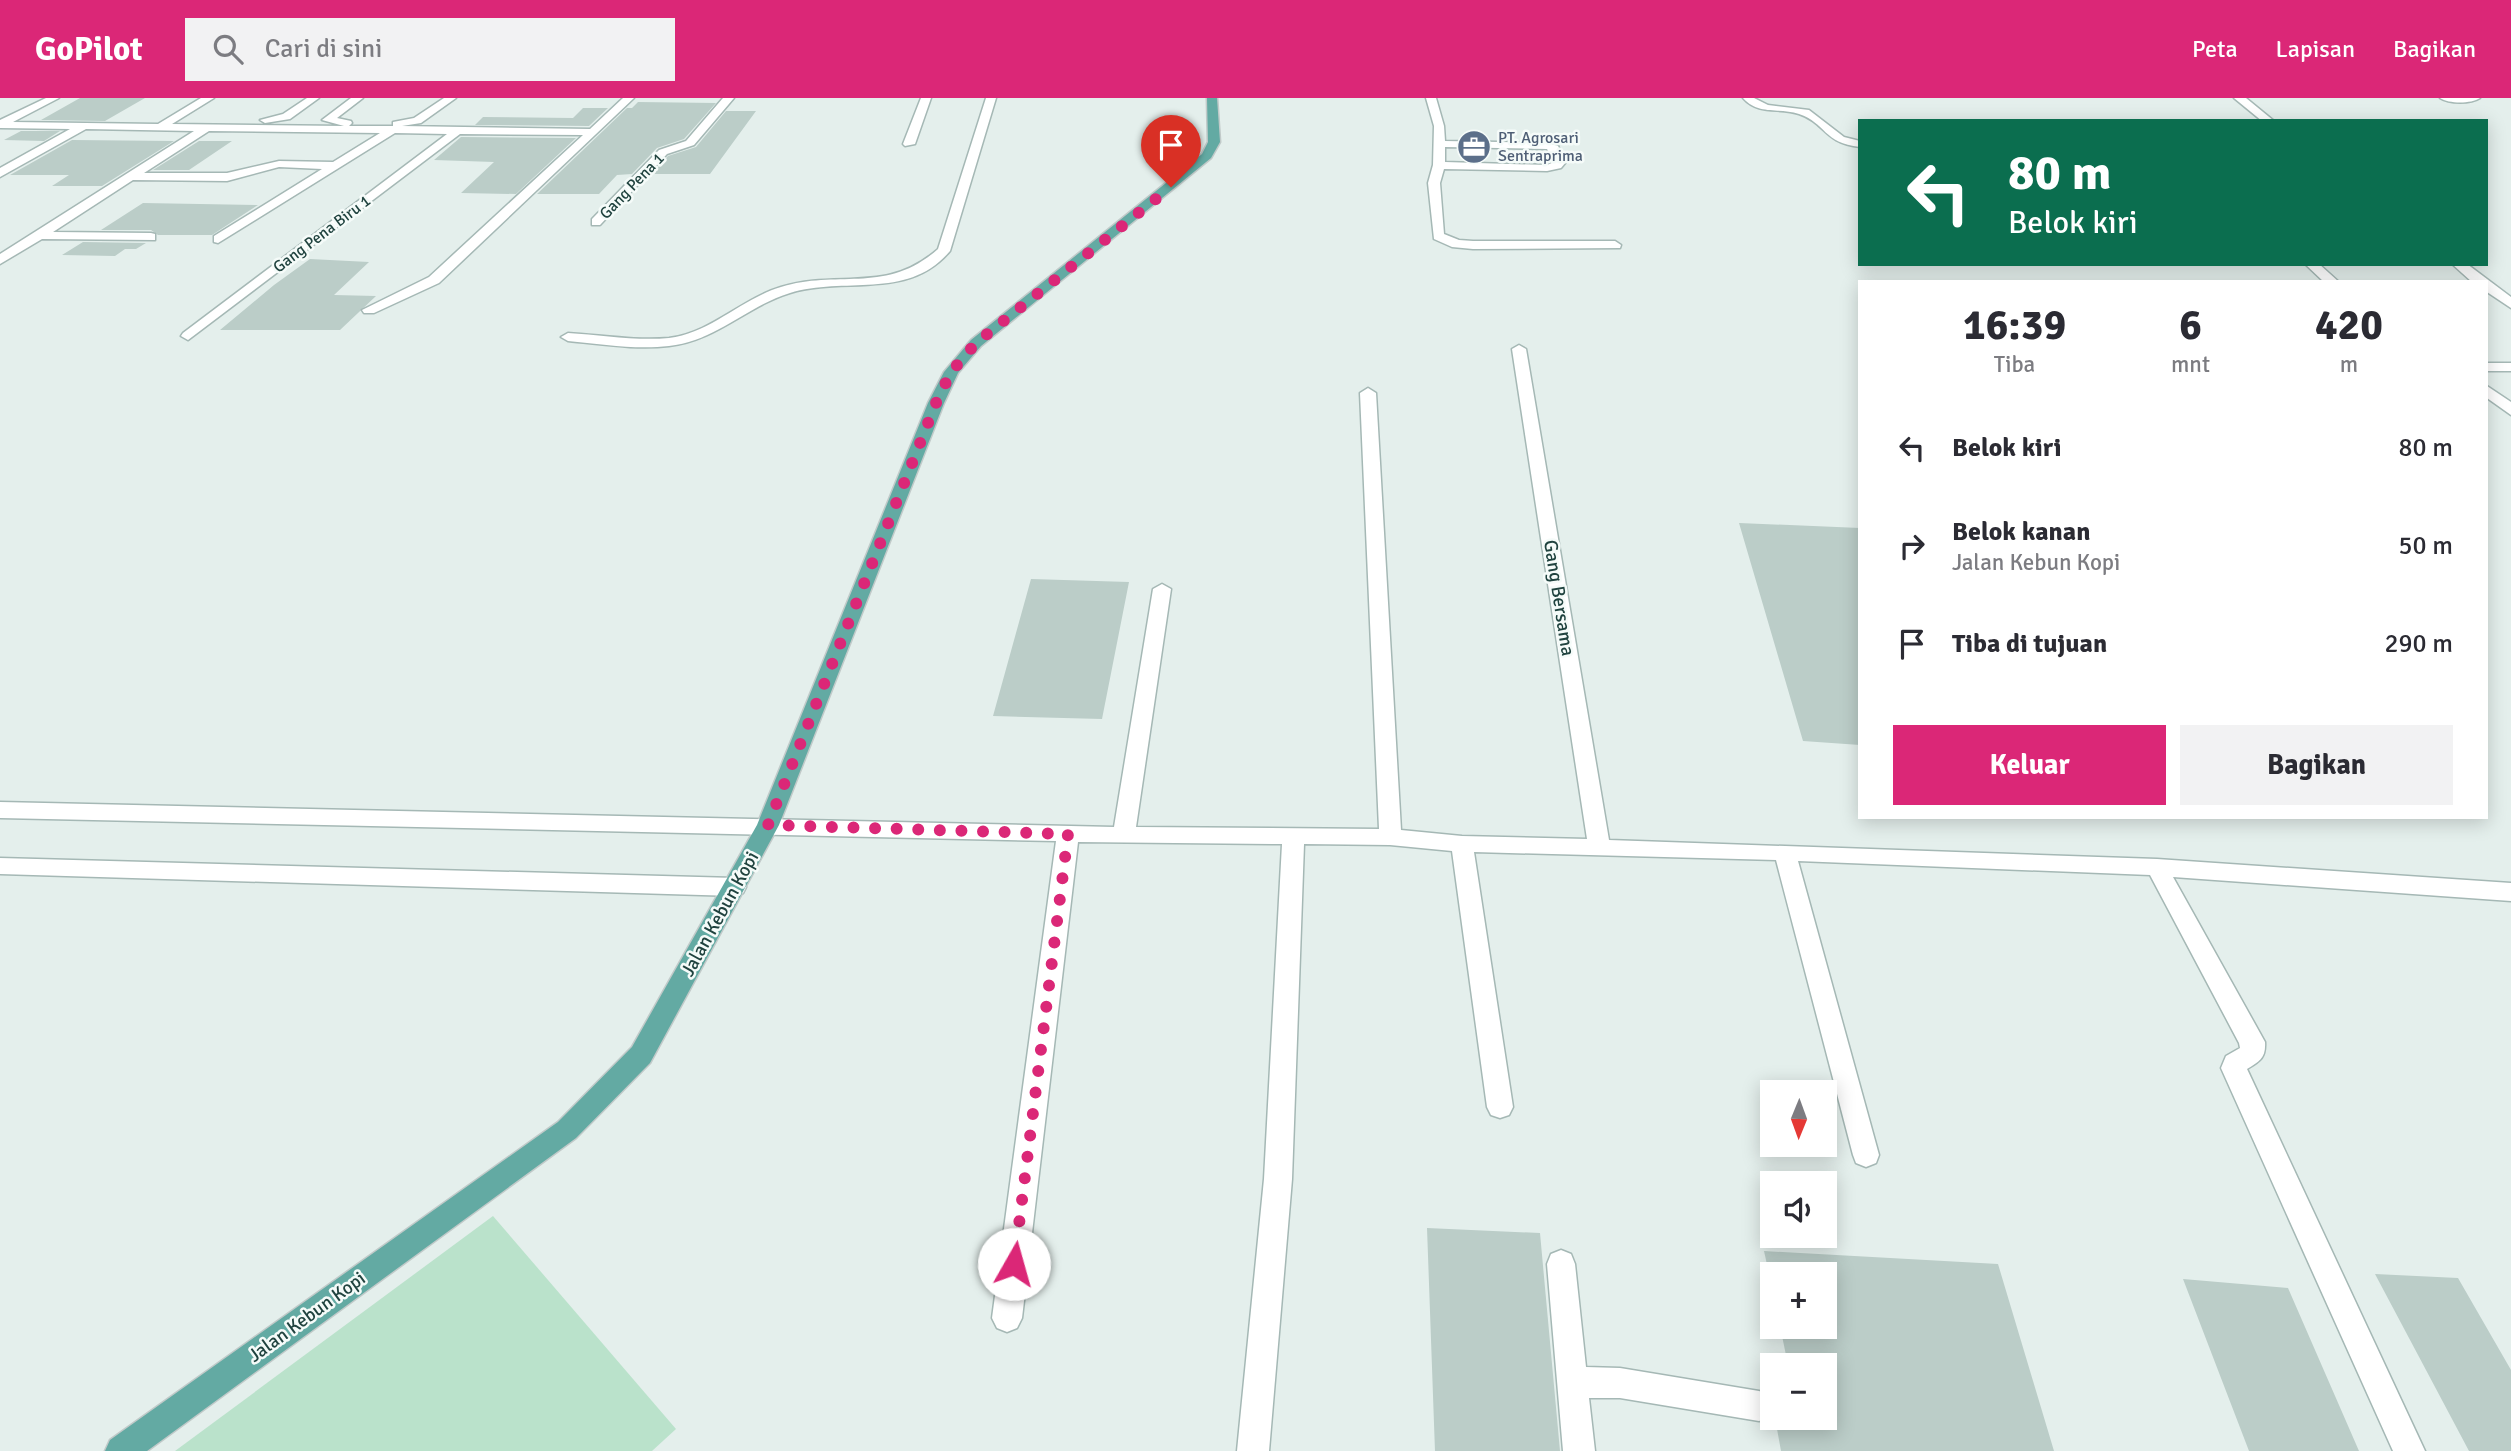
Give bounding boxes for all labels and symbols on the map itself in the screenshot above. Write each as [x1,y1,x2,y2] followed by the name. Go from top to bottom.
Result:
[1141,115,1201,187] pin
[1455,128,1493,166] office icon: PT. Agrosari Sentraprima
[1498,128,1583,166] place label: PT. Agrosari Sentraprima
[595,149,669,223] street label: Gang Pena 1
[269,191,375,277] street label: Gang Pena Biru 1
[1538,538,1580,658] street label: Gang Bersama
[676,847,764,981] street label: Jalan Kebun Kopi
[1760,1080,1838,1157] north arrow
[977,1227,1051,1301] position arrow
[244,1266,370,1368] street label: Jalan Kebun Kopi

